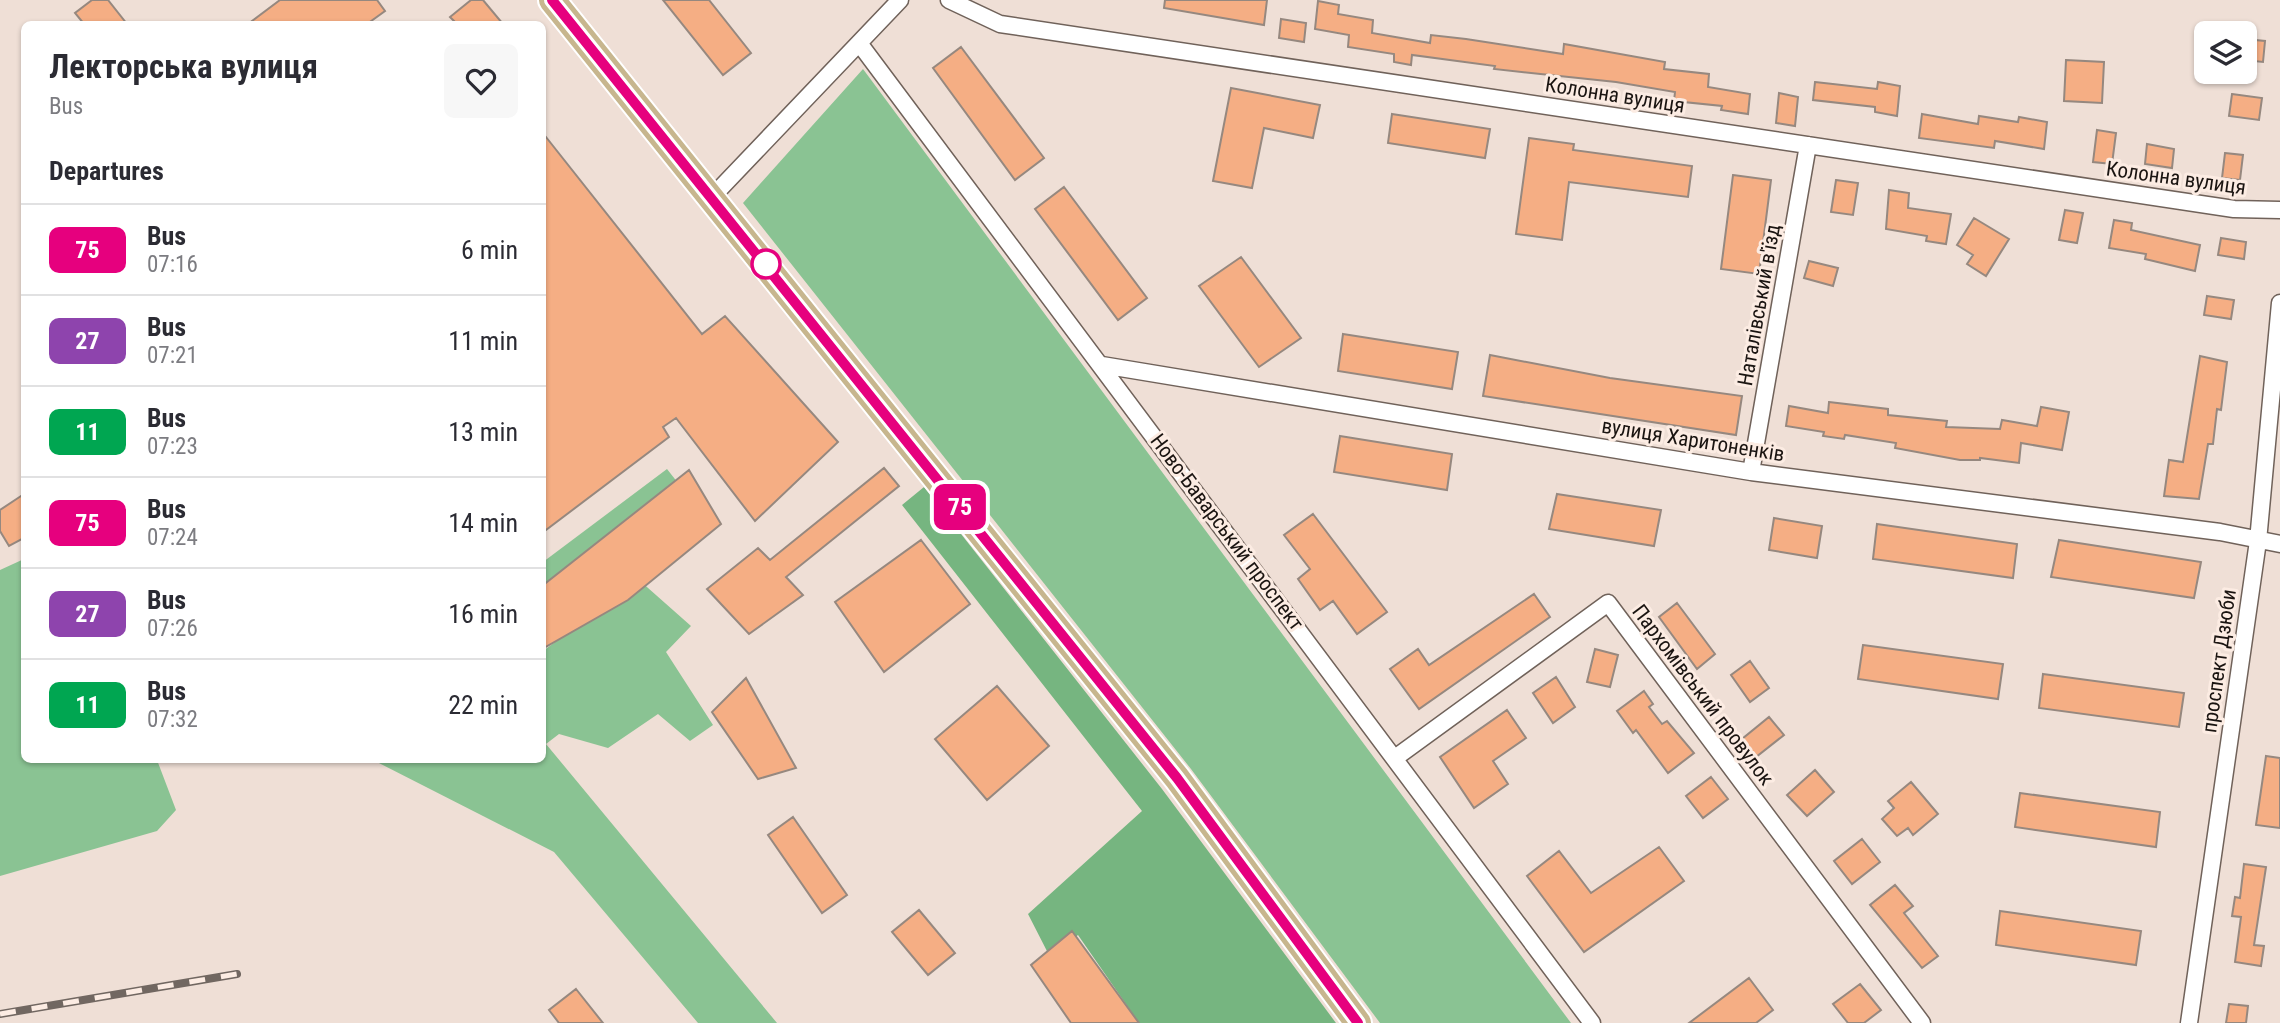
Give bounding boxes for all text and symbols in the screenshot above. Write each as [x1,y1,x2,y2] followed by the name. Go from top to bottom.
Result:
[2194,21,2257,84] map controls
[2194,21,2257,84] button: layers
[444,44,518,118] button: heart
[49,47,318,86] text: Лекторська вулиця
[1544,72,1686,118] street label: Колонна вулиця
[49,93,83,120] text: Bus
[49,156,164,186] text: Departures
[2105,156,2247,200] street label: Колонна вулиця
[147,221,186,251] text: Bus
[1733,222,1785,388] street label: Наталівський в'їзд
[461,235,518,265] text: 6 min
[75,236,100,264] text: 75
[751,249,781,279] unlabelled marker
[147,251,198,278] text: 07:16
[147,312,186,342] text: Bus
[448,326,518,356] text: 11 min
[75,327,100,355] text: 27
[147,342,198,369] text: 07:21
[147,403,186,433] text: Bus
[1600,414,1786,466] street label: вулиця Харитоненків
[448,417,518,447] text: 13 min
[75,418,100,446] text: 11
[1145,429,1309,635] street label: Ново-Баварський проспект
[147,433,198,460] text: 07:23
[928,484,992,530] line badge: 75
[948,493,972,521] text: 75
[147,494,186,524] text: Bus
[448,508,518,538] text: 14 min
[75,509,100,537] text: 75
[147,524,198,551] text: 07:24
[147,585,186,615] text: Bus
[2197,588,2241,734] street label: проспект Дзюби
[448,599,518,629] text: 16 min
[75,600,100,628] text: 27
[1627,600,1779,790] street label: Пархомівський провулок
[147,615,198,642] text: 07:26
[147,676,186,706] text: Bus
[448,690,518,720] text: 22 min
[75,691,100,719] text: 11
[147,706,198,733] text: 07:32

